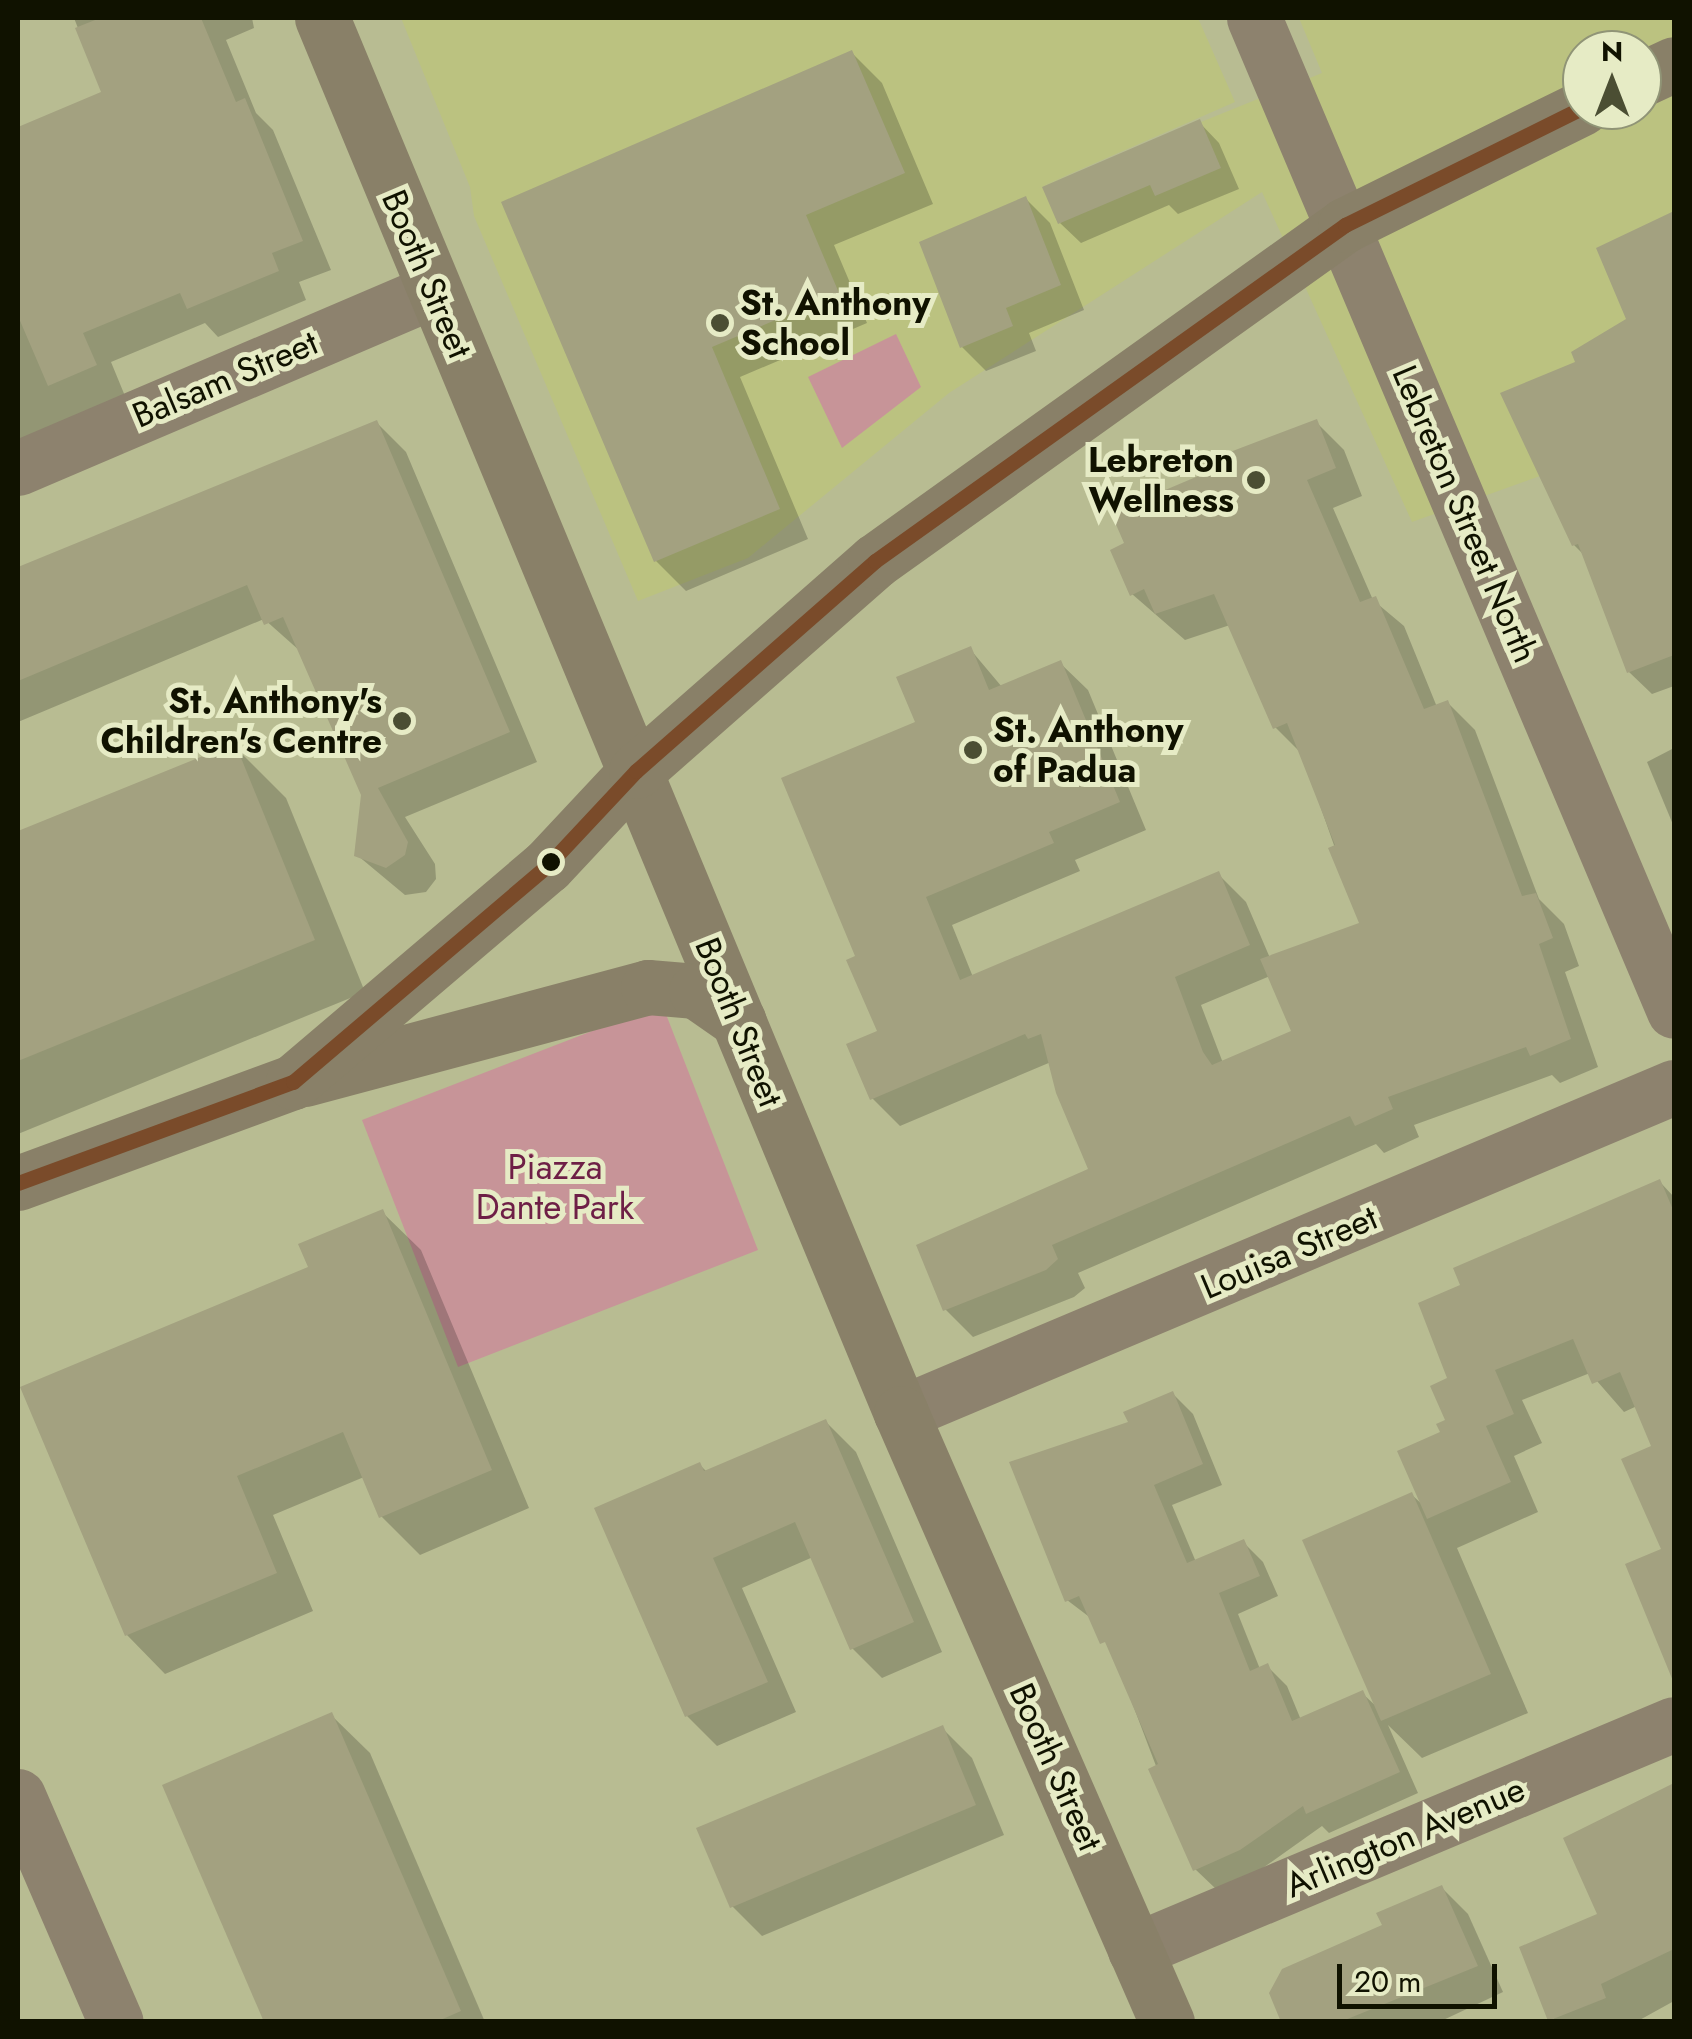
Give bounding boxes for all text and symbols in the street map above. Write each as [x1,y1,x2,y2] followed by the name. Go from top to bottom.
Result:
[1562,30,1662,130] north arrow
[1601,31,1623,72] text: N
[373,184,481,364] street label: Booth Street
[740,282,931,364] place label: St. Anthony School
[709,312,731,334] marker: St. Anthony School
[126,321,324,437] street label: Balsam Street
[1383,359,1547,669] street label: Lebreton Street North
[1088,439,1234,521] place label: Lebreton Wellness
[1243,467,1269,493] marker: Lebreton Wellness
[100,680,382,762] place label: St. Anthony's Children's Centre
[993,709,1184,791] place label: St. Anthony of Padua
[391,710,413,732] marker: St. Anthony's Children's Centre
[962,739,984,761] marker: St. Anthony of Padua
[541,852,561,872] unlabelled marker
[686,931,792,1113] street label: Booth Street
[476,1146,634,1228] park label: Piazza Dante Park
[1195,1196,1383,1308] street label: Louisa Street
[1001,1677,1111,1857] street label: Booth Street
[1279,1768,1531,1906] street label: Arlington Avenue
[1342,1944,1502,2006] scale bar
[1354,1960,1421,2003] text: 20 m

